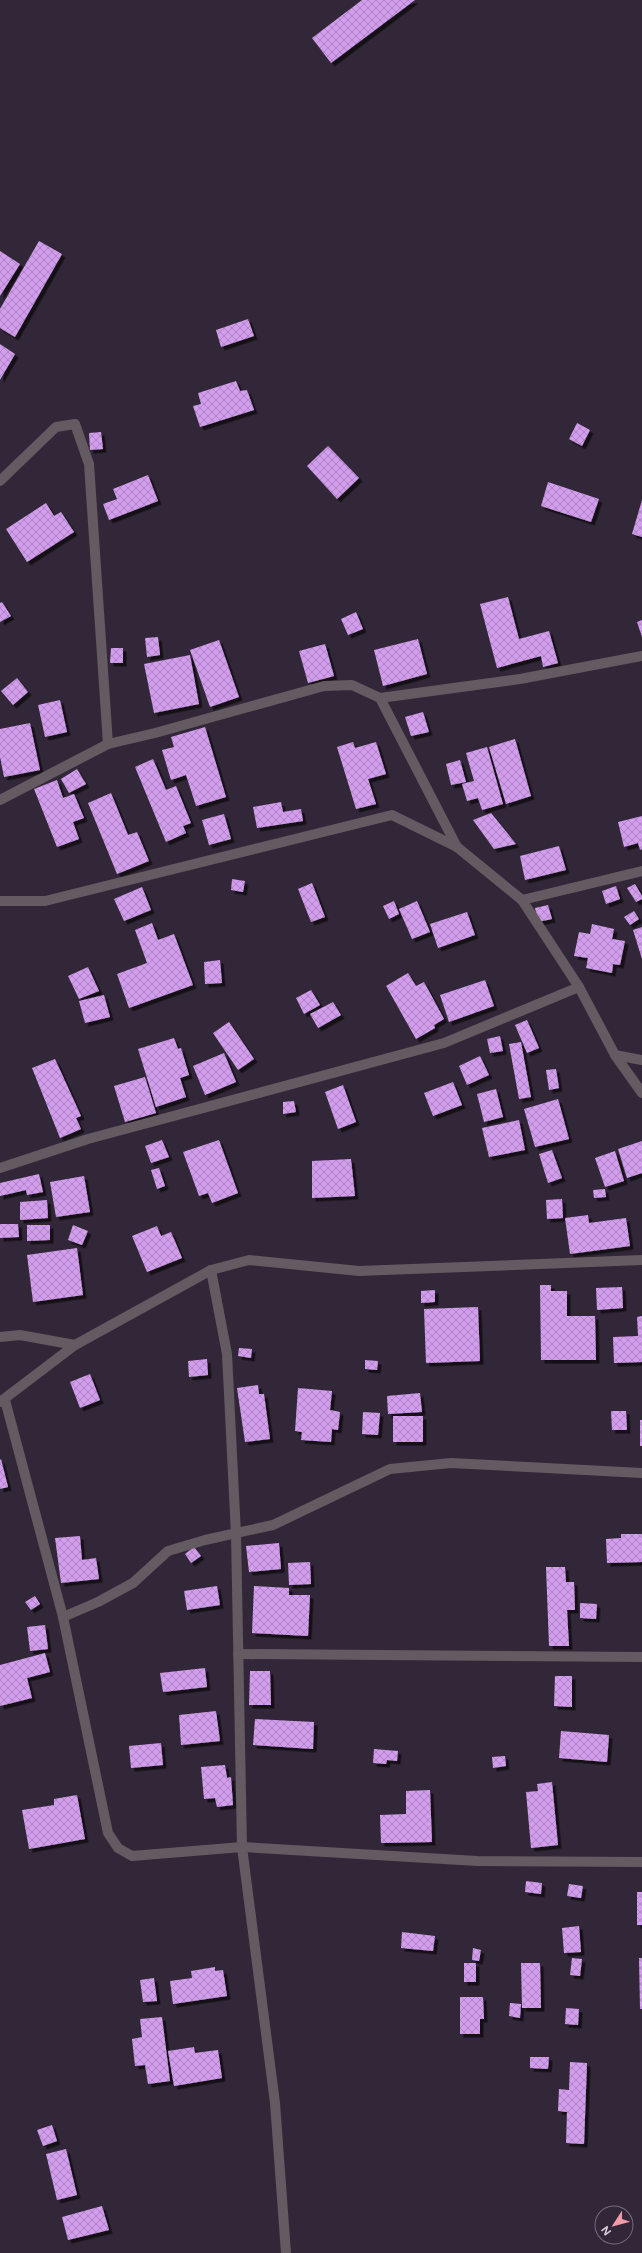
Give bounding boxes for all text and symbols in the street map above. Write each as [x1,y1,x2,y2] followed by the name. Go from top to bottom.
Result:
[594,2205,634,2245] north arrow
[599,2223,614,2238] text: N

